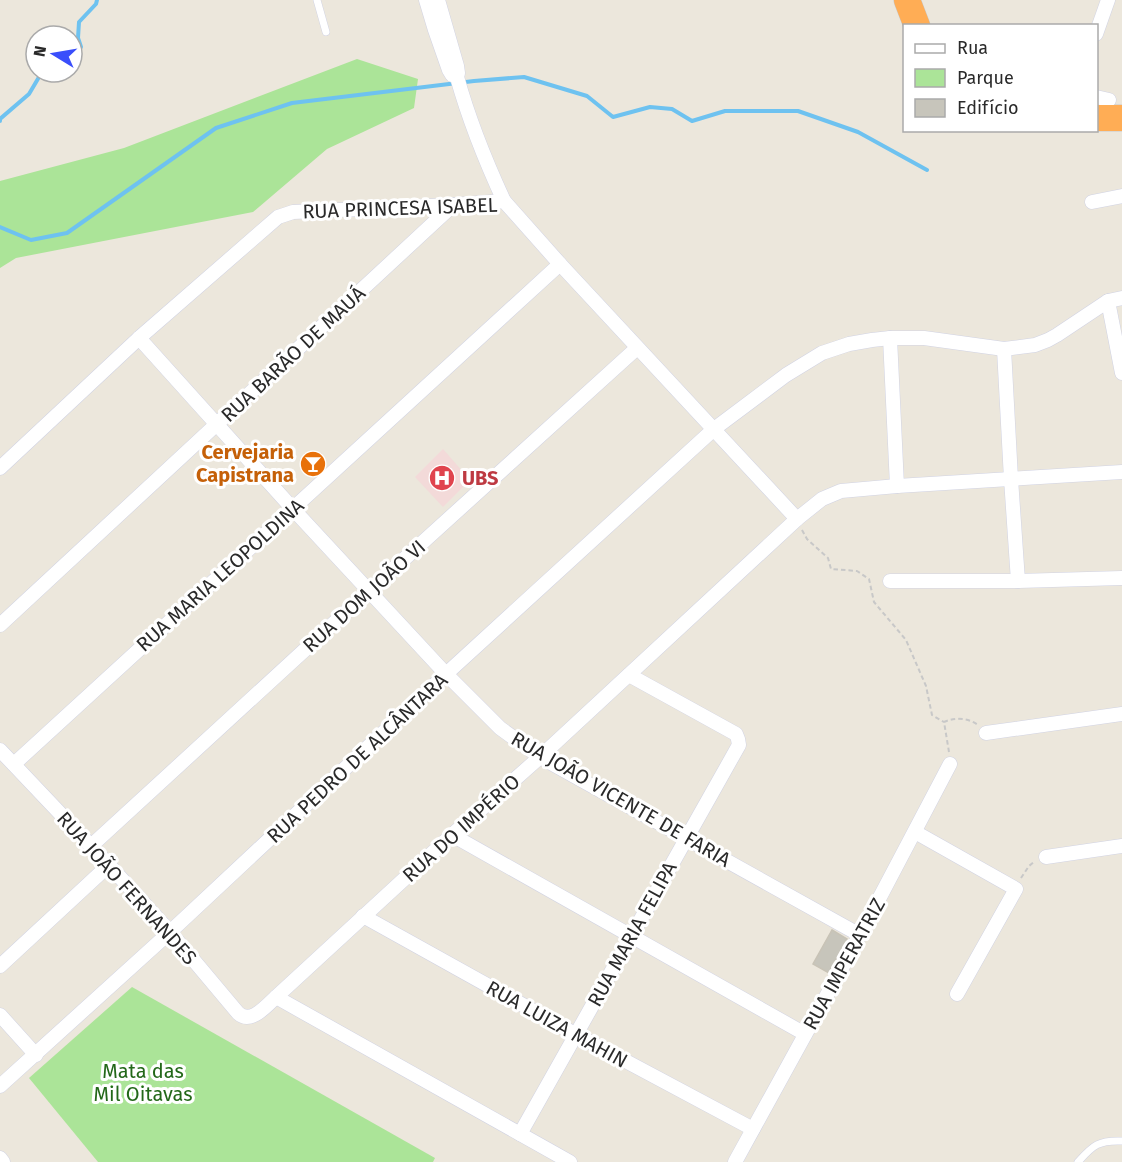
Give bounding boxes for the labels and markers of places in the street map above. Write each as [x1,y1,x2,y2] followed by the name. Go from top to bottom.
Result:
[196,440,294,487] place label: Cervejaria Capistrana
[298,449,328,479] bar icon: Cervejaria Capistrana
[427,463,457,493] hospital icon: UBS
[462,466,498,490] place label: UBS

